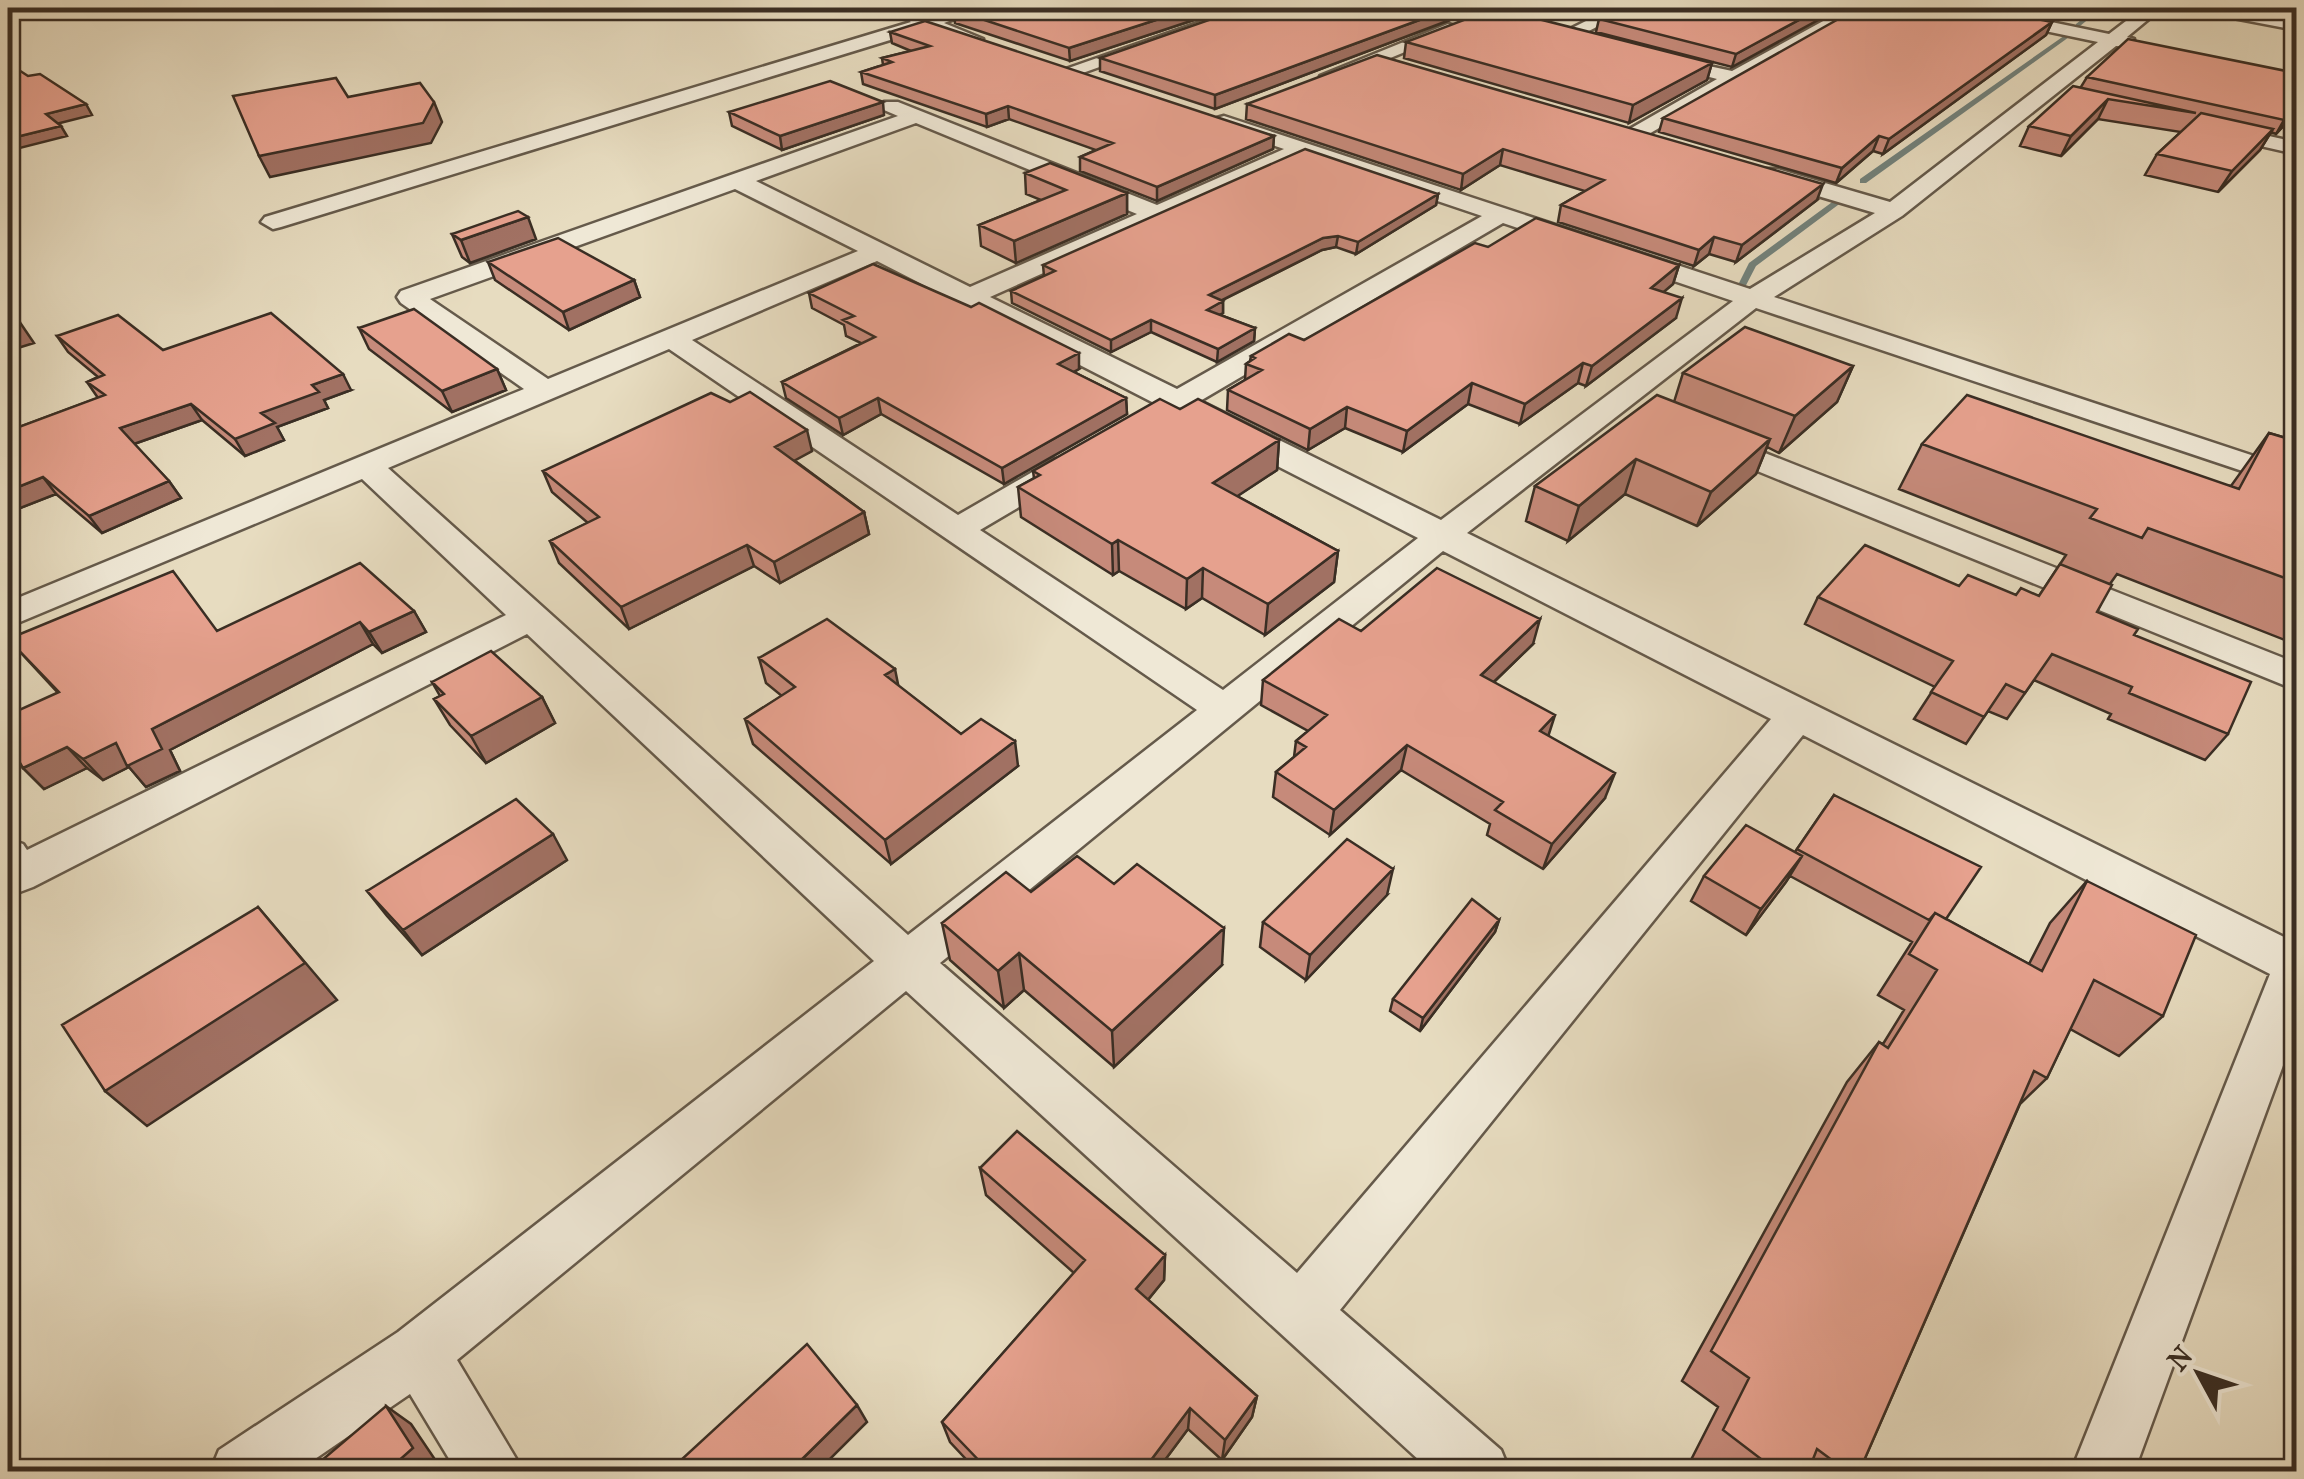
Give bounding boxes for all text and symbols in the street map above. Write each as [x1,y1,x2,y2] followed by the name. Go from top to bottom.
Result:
[2149,1324,2249,1424] north arrow
[2161,1339,2200,1377] text: N

